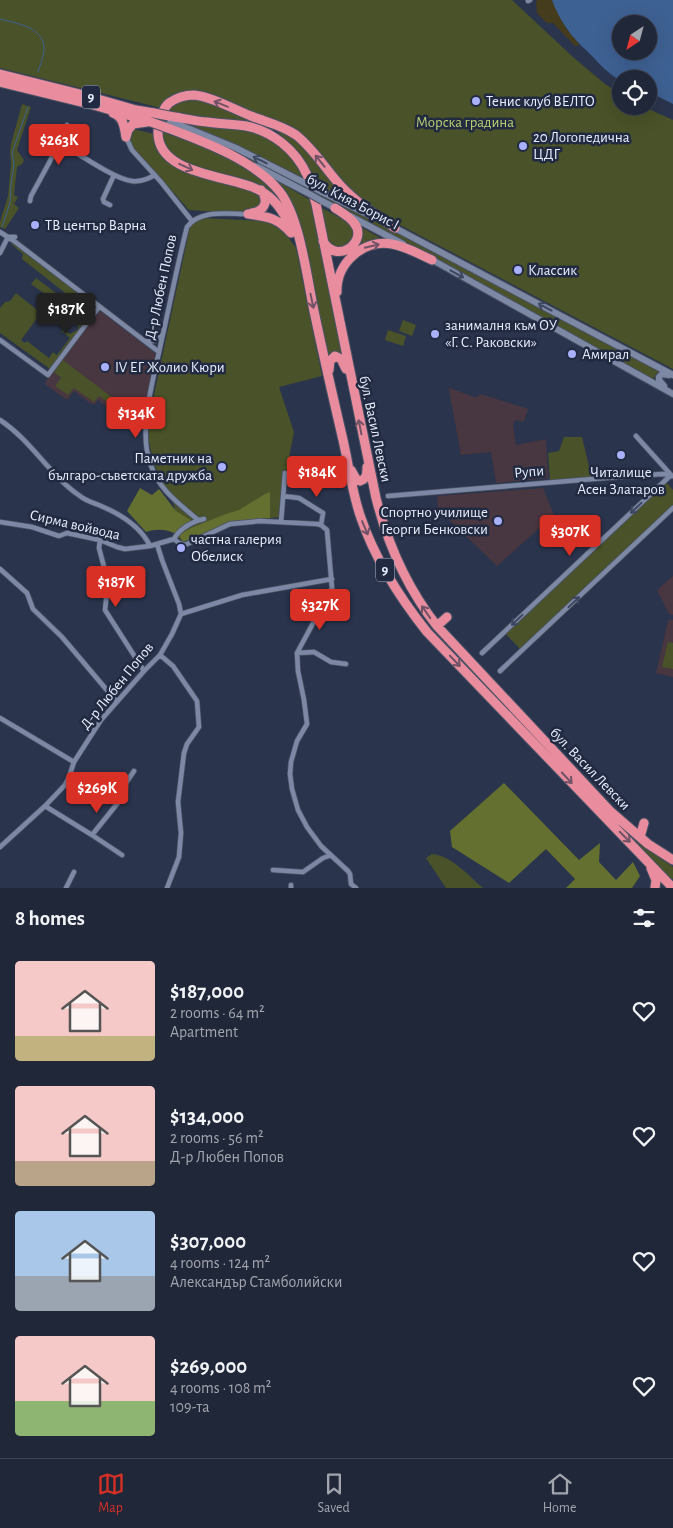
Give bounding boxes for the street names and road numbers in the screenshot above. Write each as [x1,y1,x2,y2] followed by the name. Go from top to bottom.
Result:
[82,85,100,108] road number: 9
[304,171,402,233] street label: бул. Княз Борис I
[143,233,179,341] street label: Д-р Любен Попов
[356,375,394,483] street label: бул. Васил Левски
[513,463,545,481] street label: Рупи
[28,507,122,543] street label: Сирма войвода
[376,558,394,582] road number: 9
[78,640,156,732] street label: Д-р Любен Попов
[547,725,633,813] street label: бул. Васил Левски

